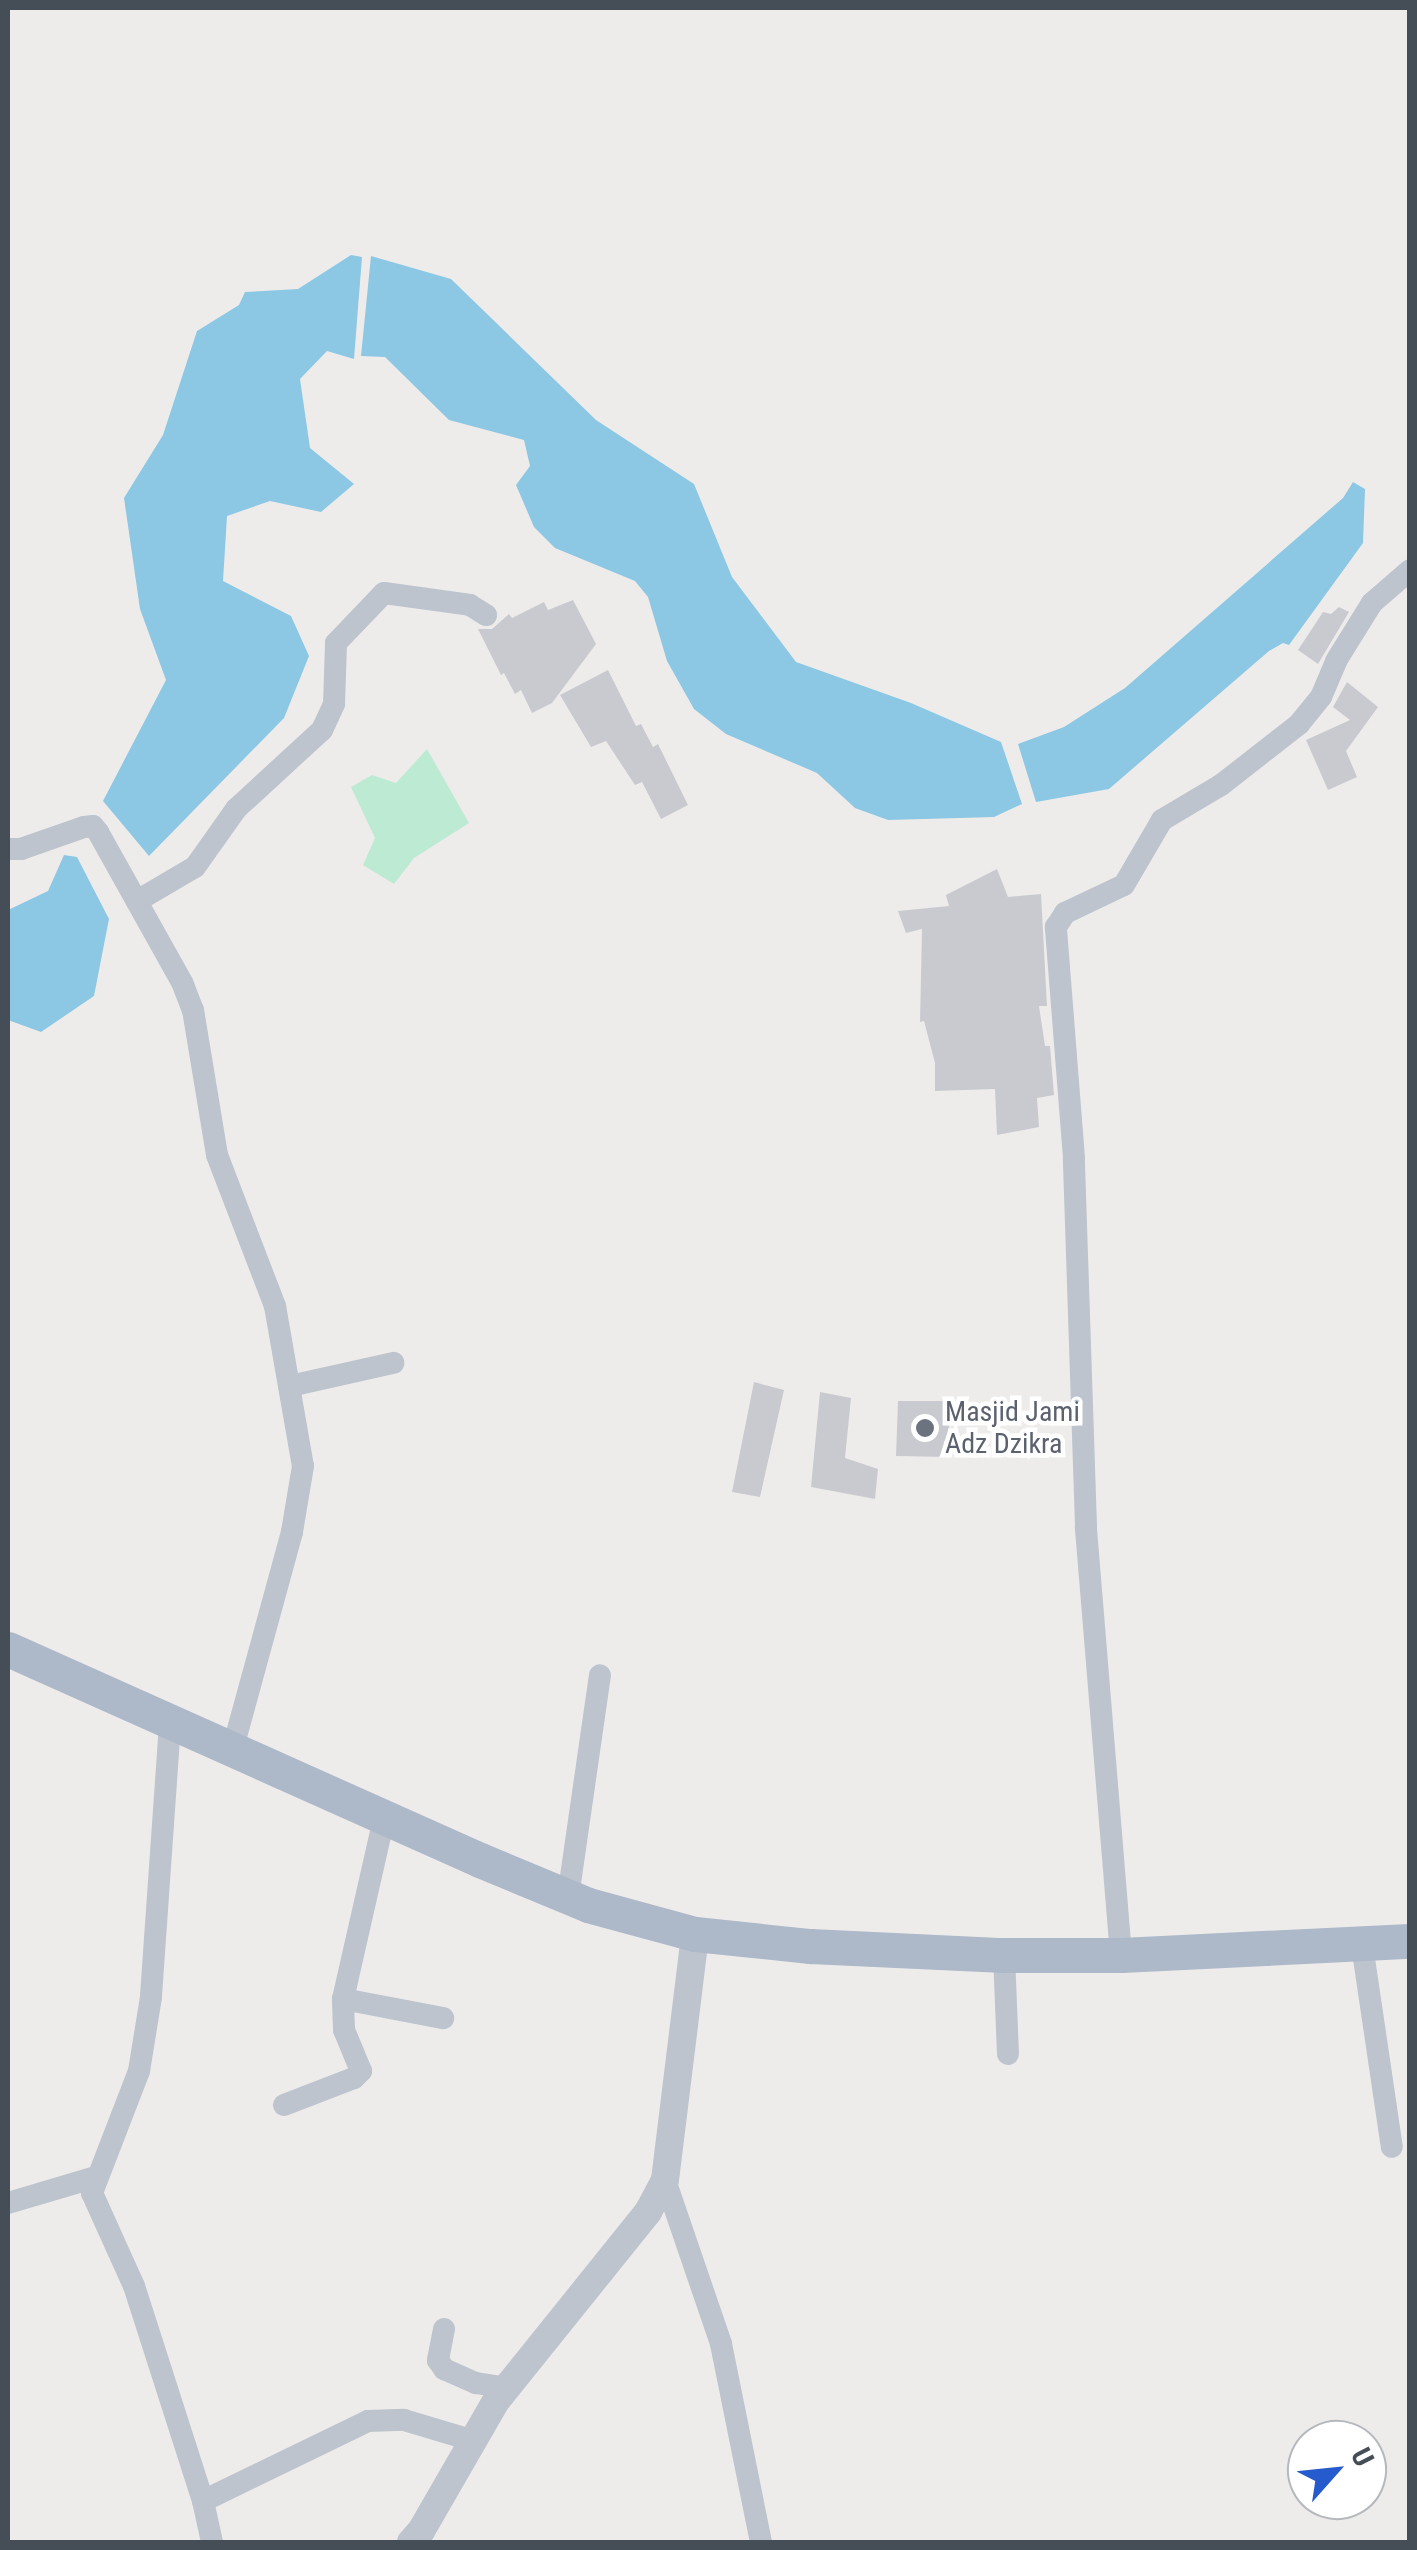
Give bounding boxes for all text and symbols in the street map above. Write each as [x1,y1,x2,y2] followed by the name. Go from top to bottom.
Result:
[945,1395,1080,1461] place label: Masjid Jami Adz Dzikra
[914,1417,936,1439] marker: Masjid Jami Adz Dzikra
[1287,2420,1387,2520] north arrow
[1344,2442,1381,2472] text: U

